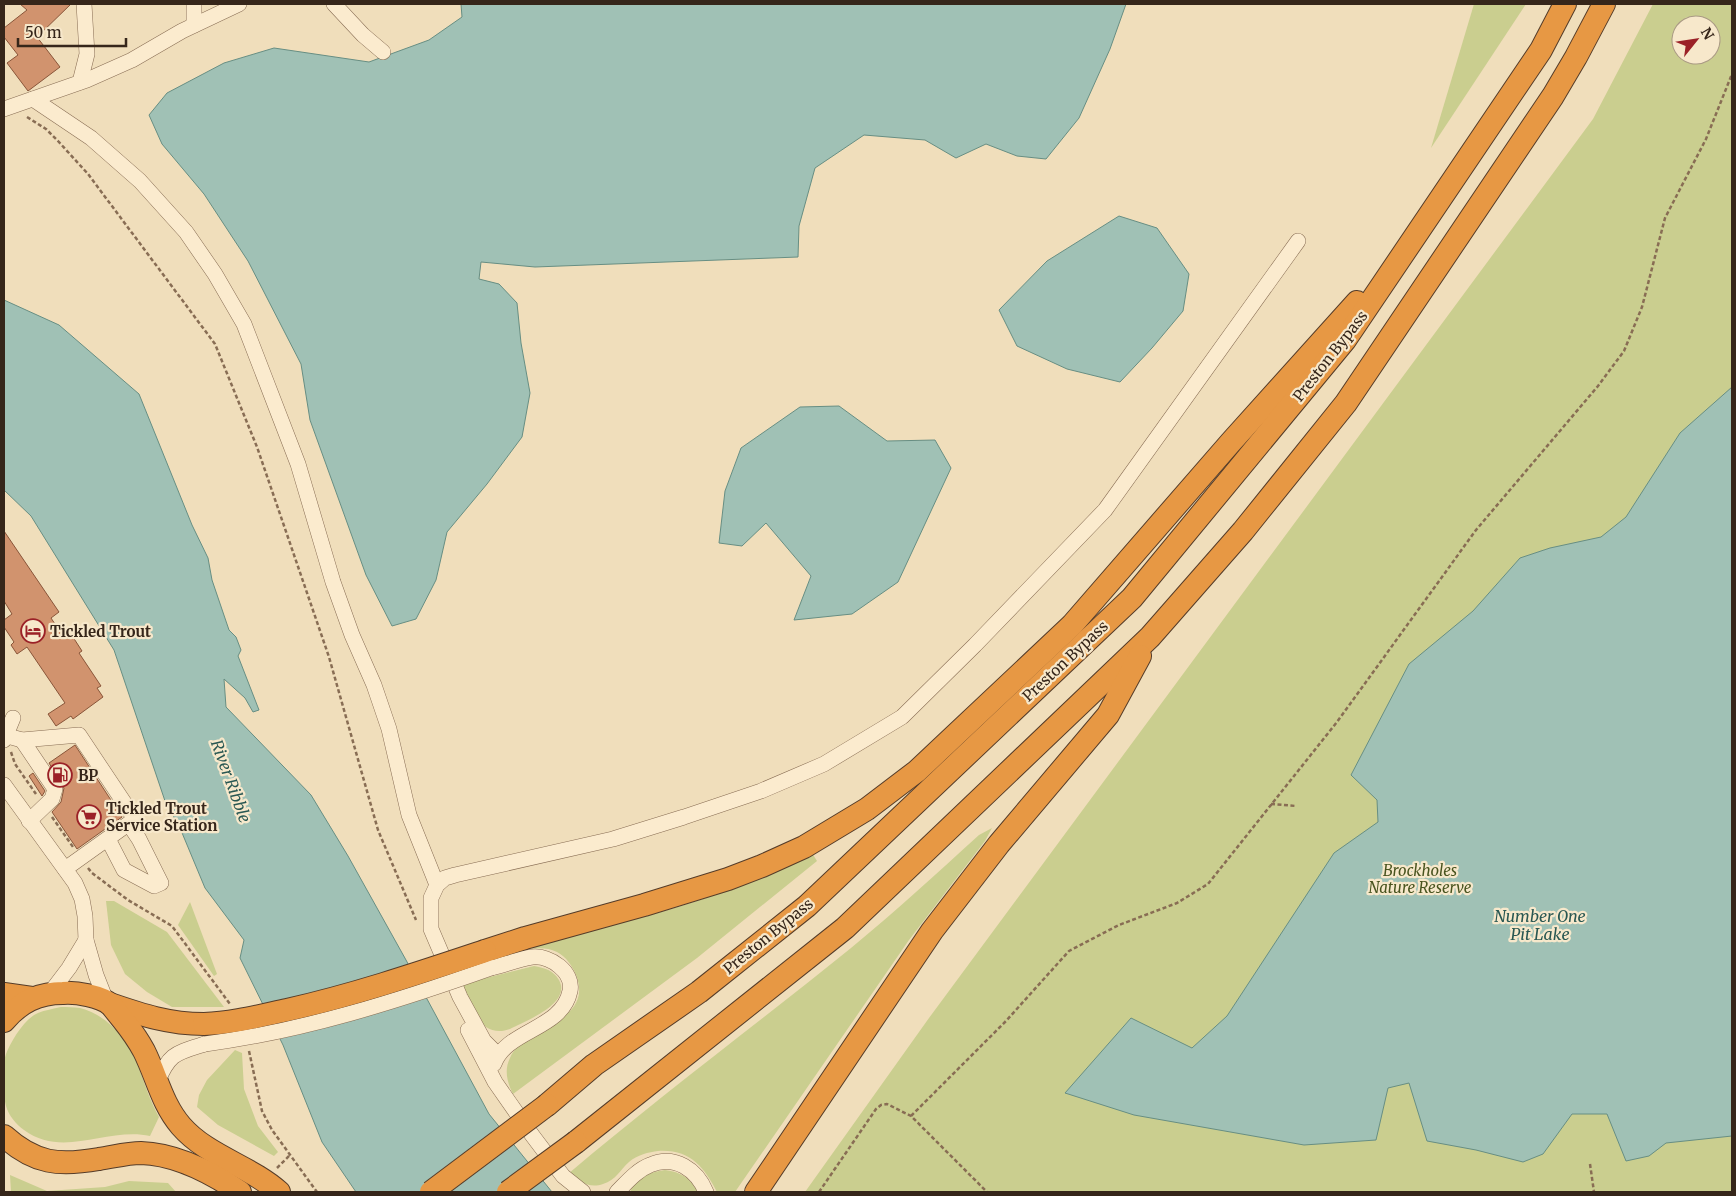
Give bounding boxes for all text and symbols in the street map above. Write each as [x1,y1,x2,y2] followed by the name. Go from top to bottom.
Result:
[18,15,125,47] scale bar
[1671,15,1721,65] north arrow
[25,23,62,42] text: 50 m
[1697,24,1718,43] text: N
[1289,307,1371,405] street label: Preston Bypass
[1018,616,1112,706] street label: Preston Bypass
[20,618,46,644] hotel icon: Tickled Trout
[50,622,151,641] place label: Tickled Trout
[207,737,255,825] water label: River Ribble
[47,762,73,788] fuel station icon: BP
[78,766,98,785] place label: BP
[106,799,217,835] place label: Tickled Trout Service Station
[76,804,102,830] supermarket icon: Tickled Trout Service Station
[1368,861,1472,897] park label: Brockholes Nature Reserve
[719,894,817,978] street label: Preston Bypass
[1494,906,1586,944] water label: Number One Pit Lake

